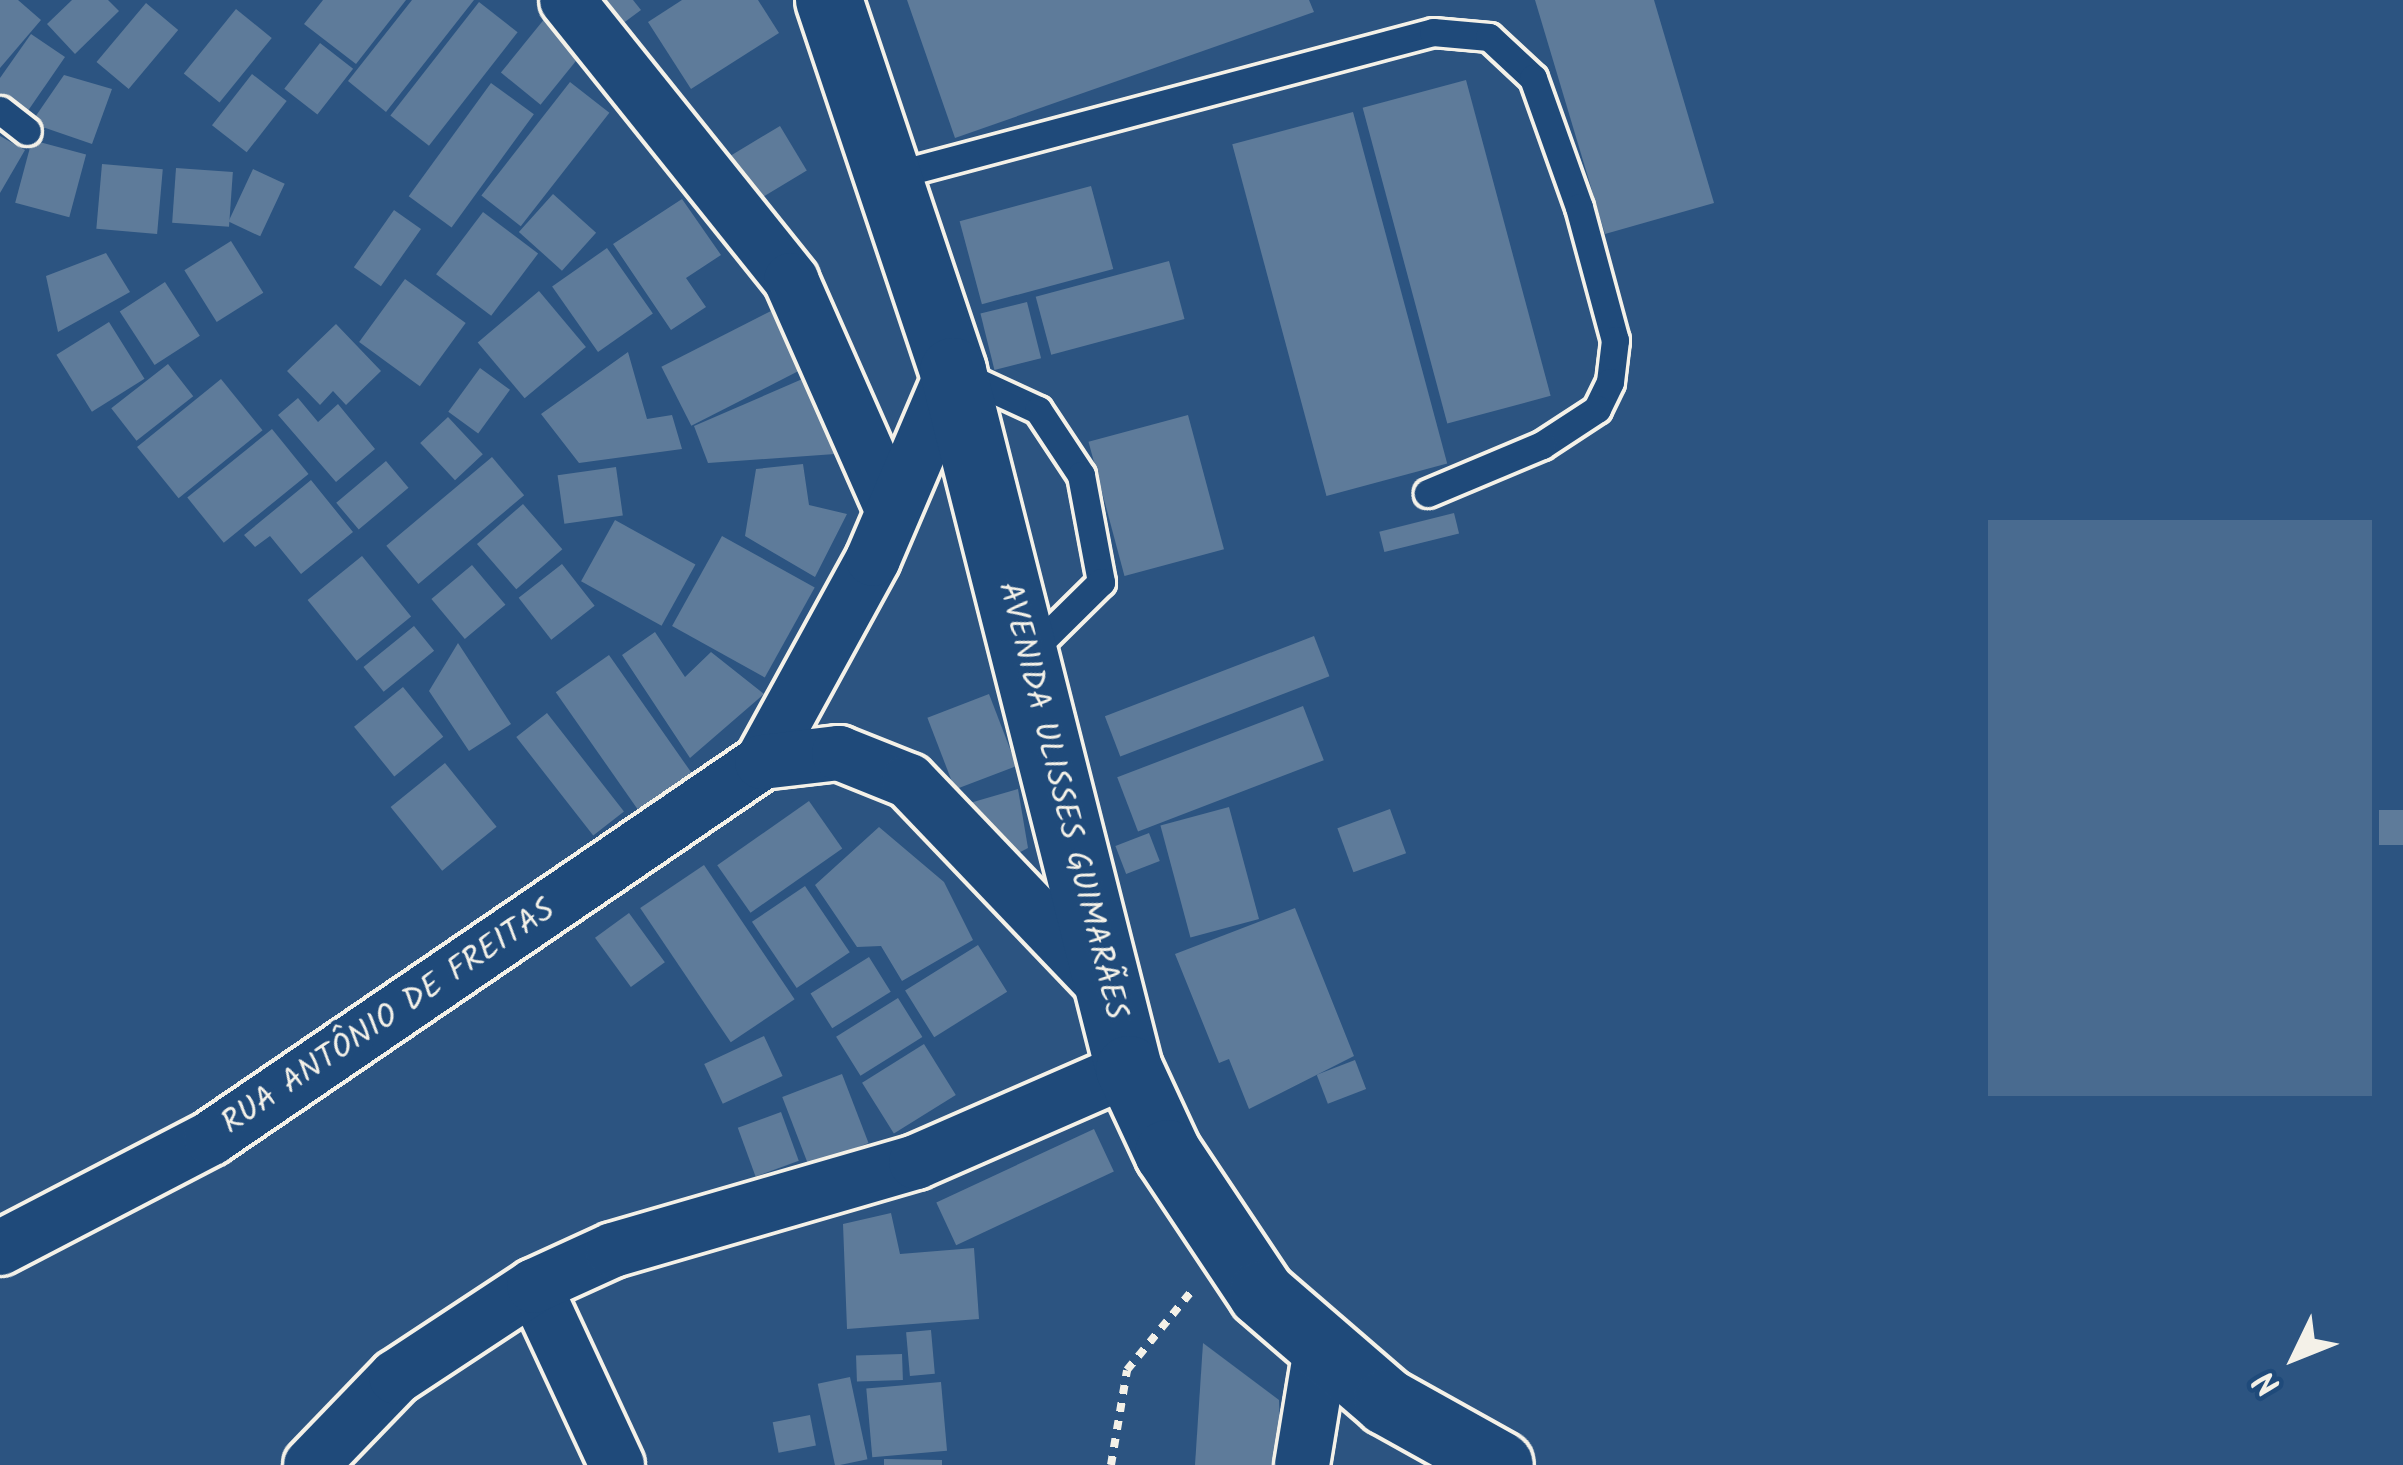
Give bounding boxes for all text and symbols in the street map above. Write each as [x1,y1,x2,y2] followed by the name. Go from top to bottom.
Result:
[987,578,1135,1024] street label: AVENIDA ULISSES GUIMARÃES
[215,891,563,1145] street label: RUA ANTÔNIO DE FREITAS
[2235,1297,2355,1417] north arrow
[2242,1356,2295,1408] text: N

